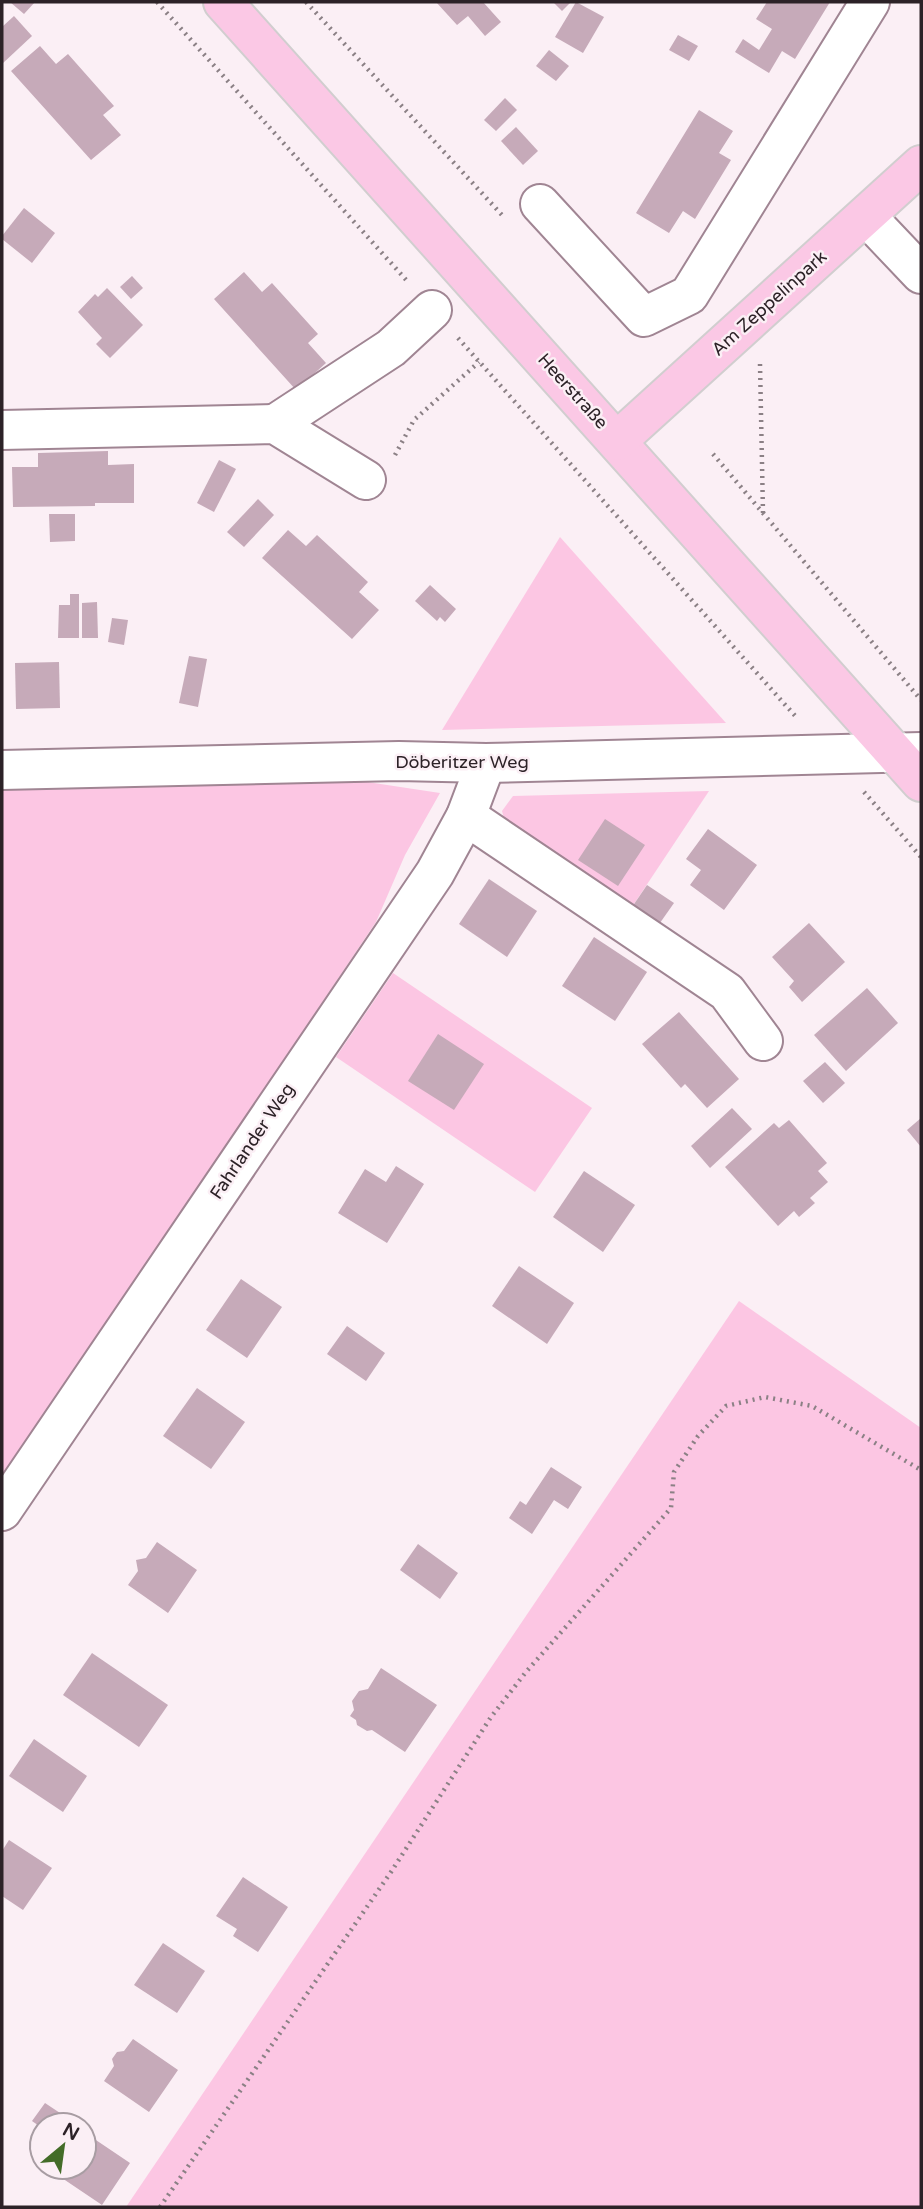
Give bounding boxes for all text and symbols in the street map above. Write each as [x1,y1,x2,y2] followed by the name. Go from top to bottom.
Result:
[707,245,831,360] street label: Am Zeppelinpark
[533,349,613,433] street label: Heerstraße
[395,751,529,773] street label: Döberitzer Weg
[205,1079,299,1203] street label: Fahrlander Weg
[28,2111,98,2181] north arrow
[59,2119,83,2145] text: N

